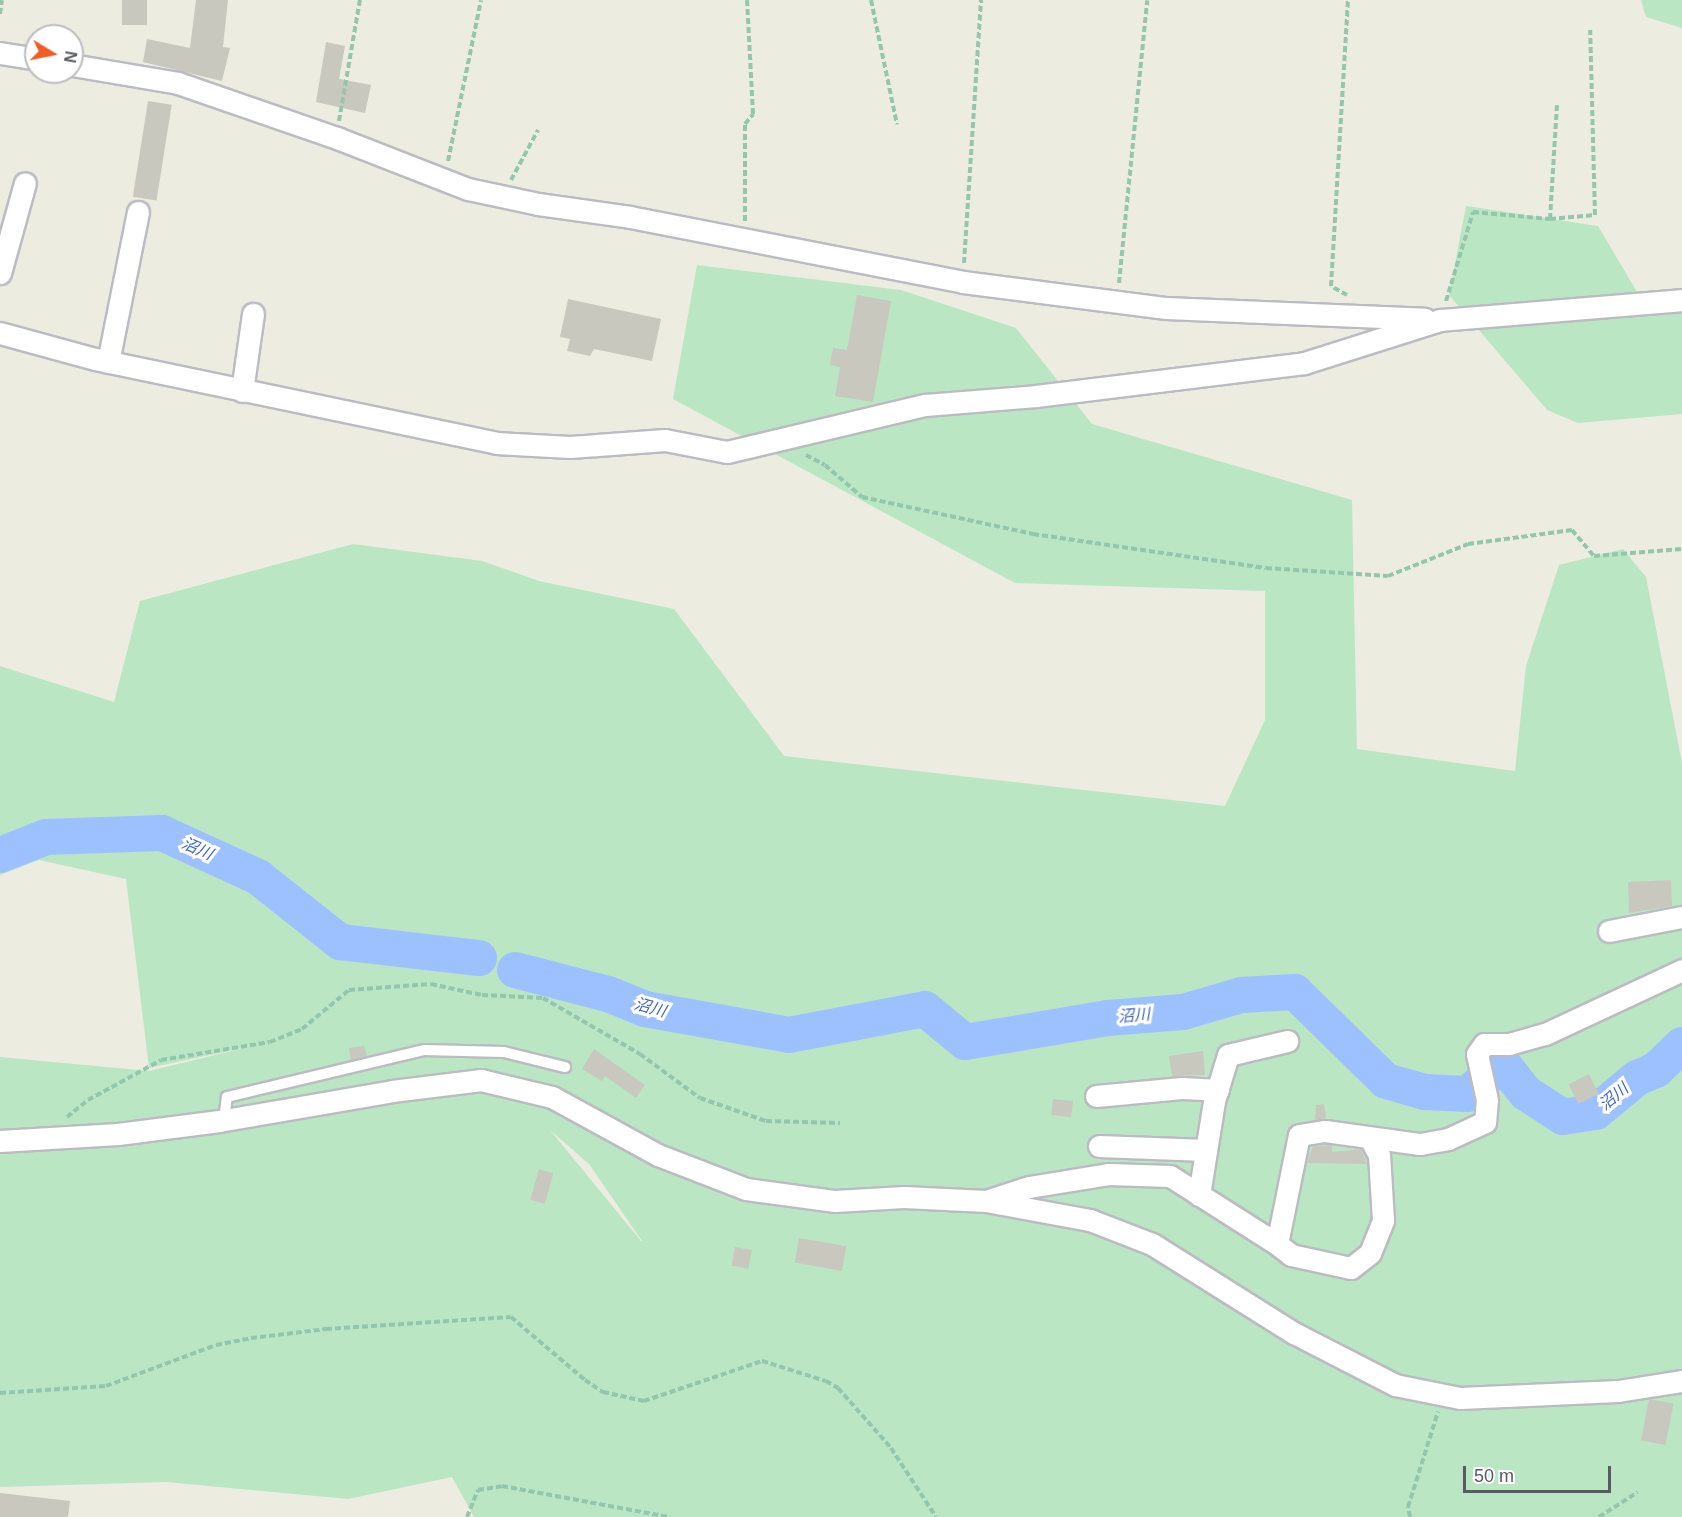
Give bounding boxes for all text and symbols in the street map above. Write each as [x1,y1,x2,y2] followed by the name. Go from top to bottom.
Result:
[24,24,84,84] north arrow
[61,50,80,64] text: N
[178,834,216,864] water label: 沼川
[632,995,668,1021] water label: 沼川
[1117,1005,1151,1027] water label: 沼川
[1596,1079,1632,1115] water label: 沼川
[1466,1454,1614,1492] scale bar
[1474,1466,1514,1486] text: 50 m

